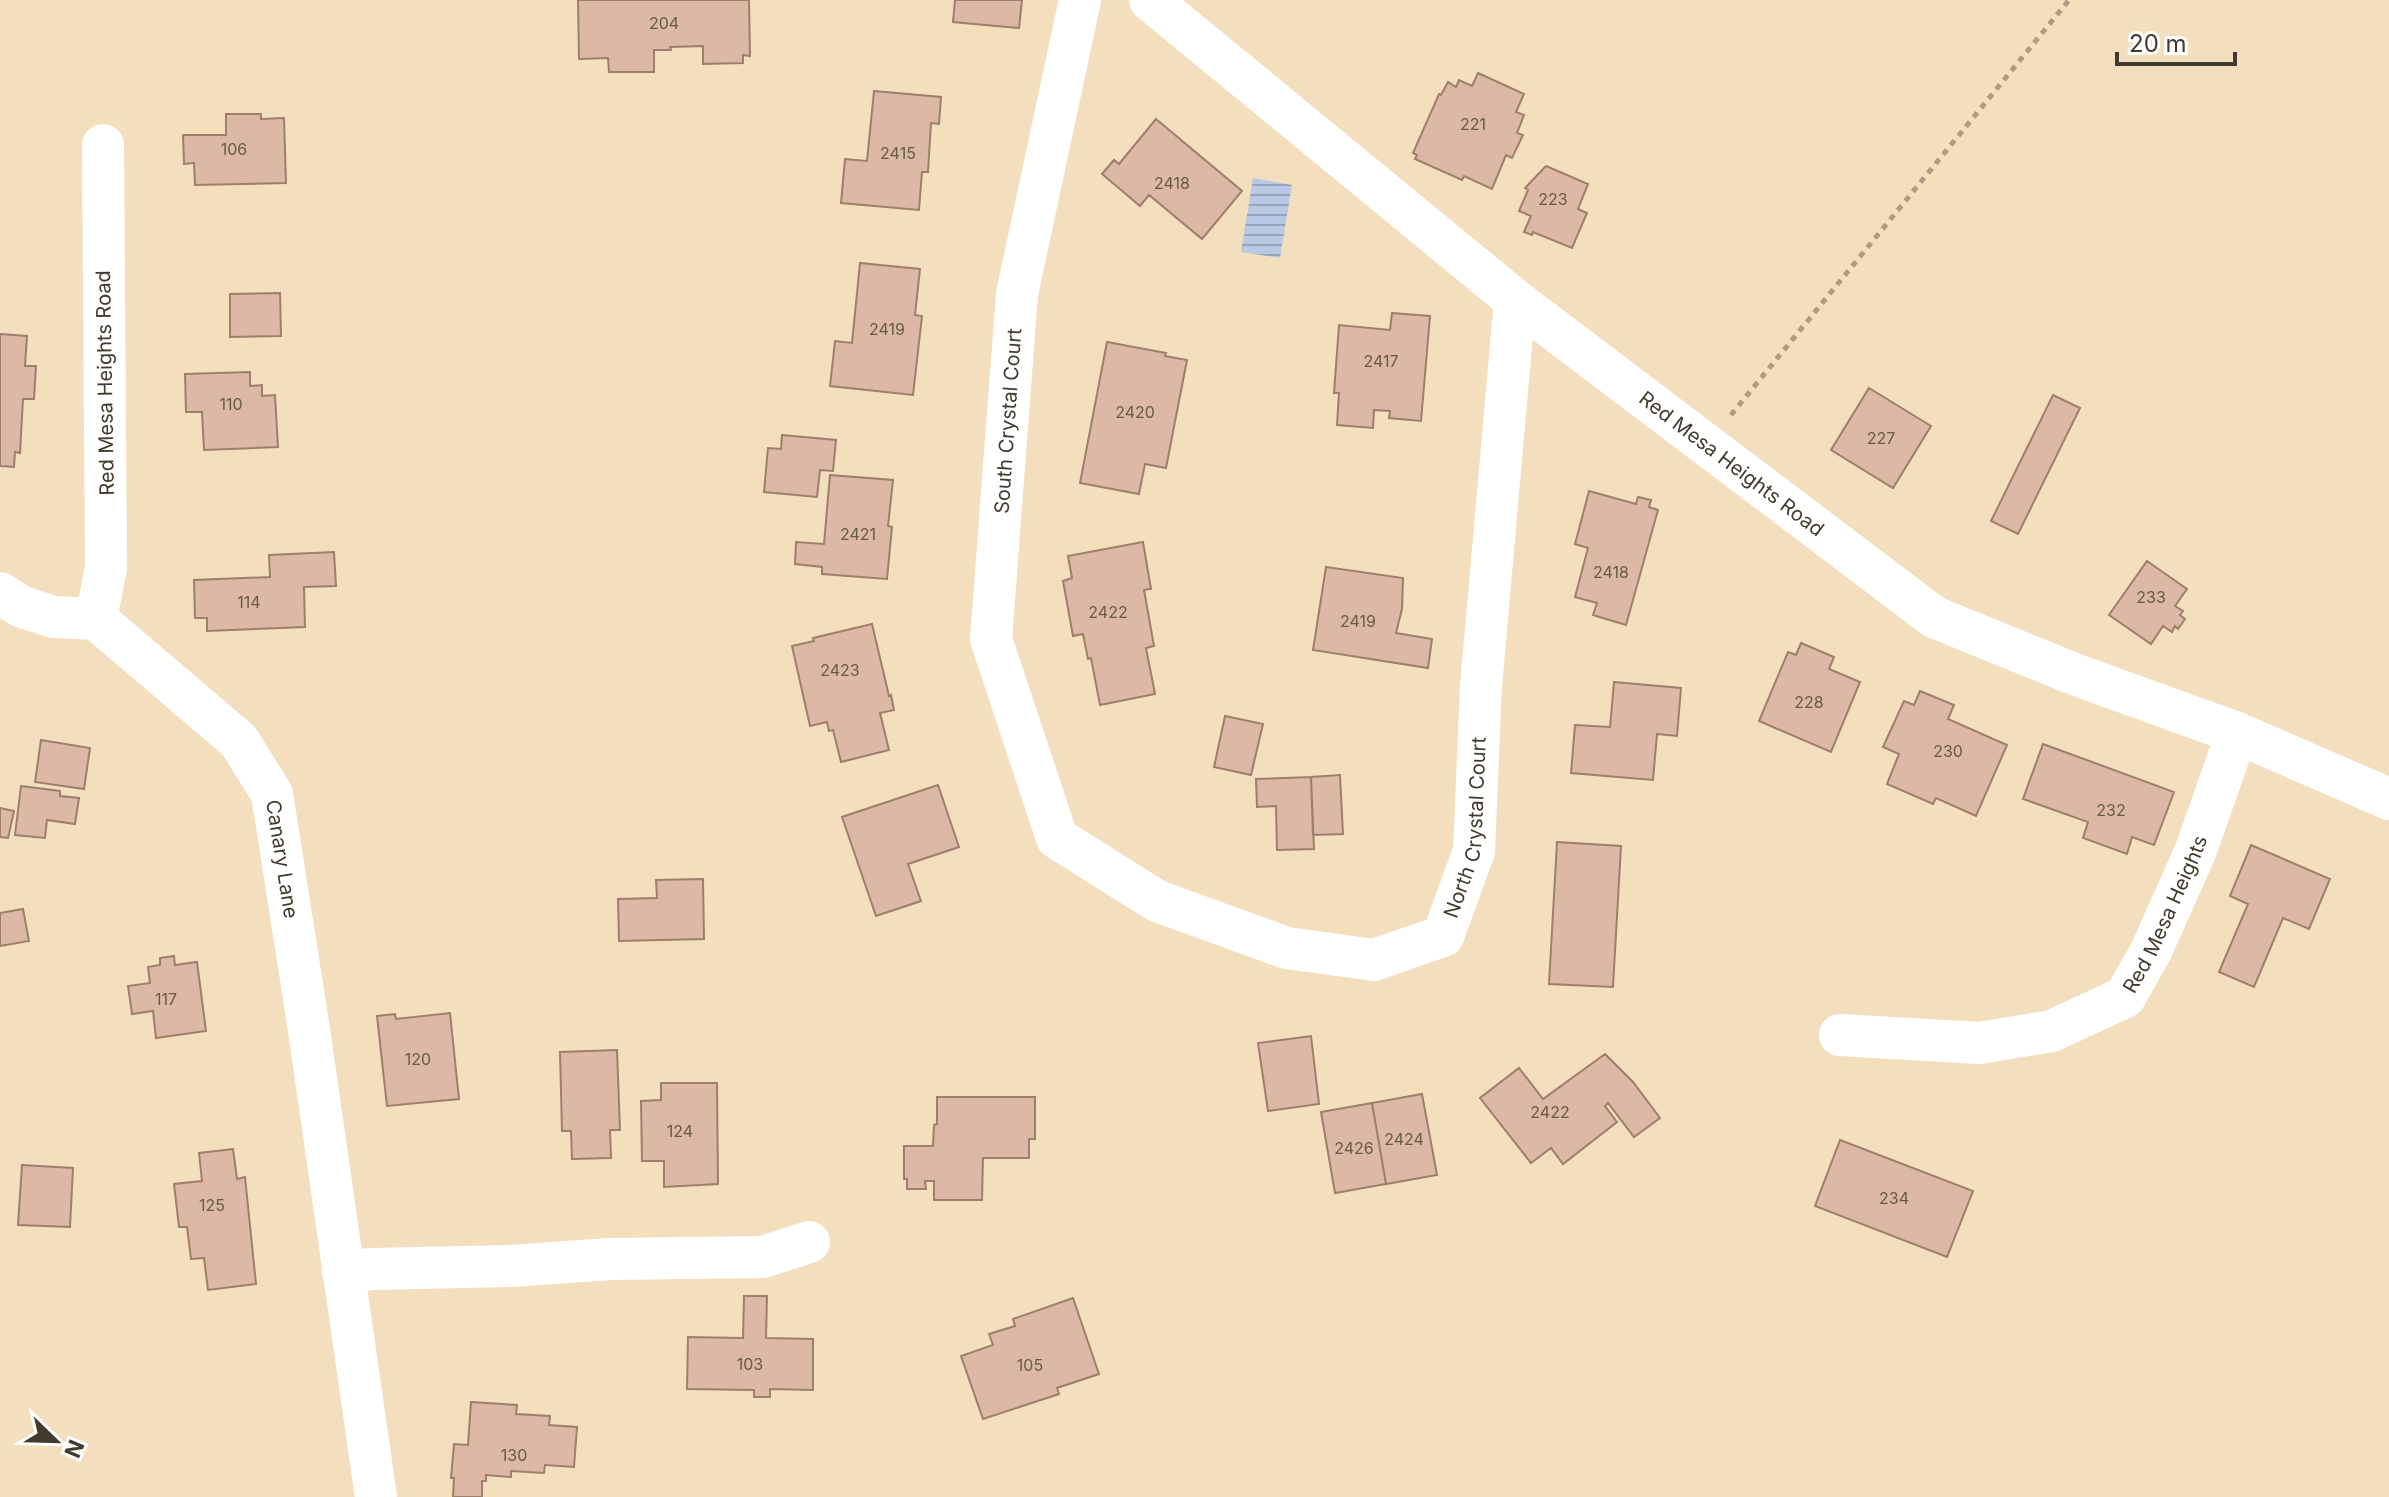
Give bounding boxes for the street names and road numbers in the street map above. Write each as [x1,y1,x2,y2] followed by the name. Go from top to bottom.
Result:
[91,270,119,496] street label: Red Mesa Heights Road
[990,327,1026,515] street label: South Crystal Court
[1634,386,1829,541] street label: Red Mesa Heights Road
[1439,736,1491,921] street label: North Crystal Court
[261,798,303,920] street label: Canary Lane
[2118,832,2212,997] street label: Red Mesa Heights

